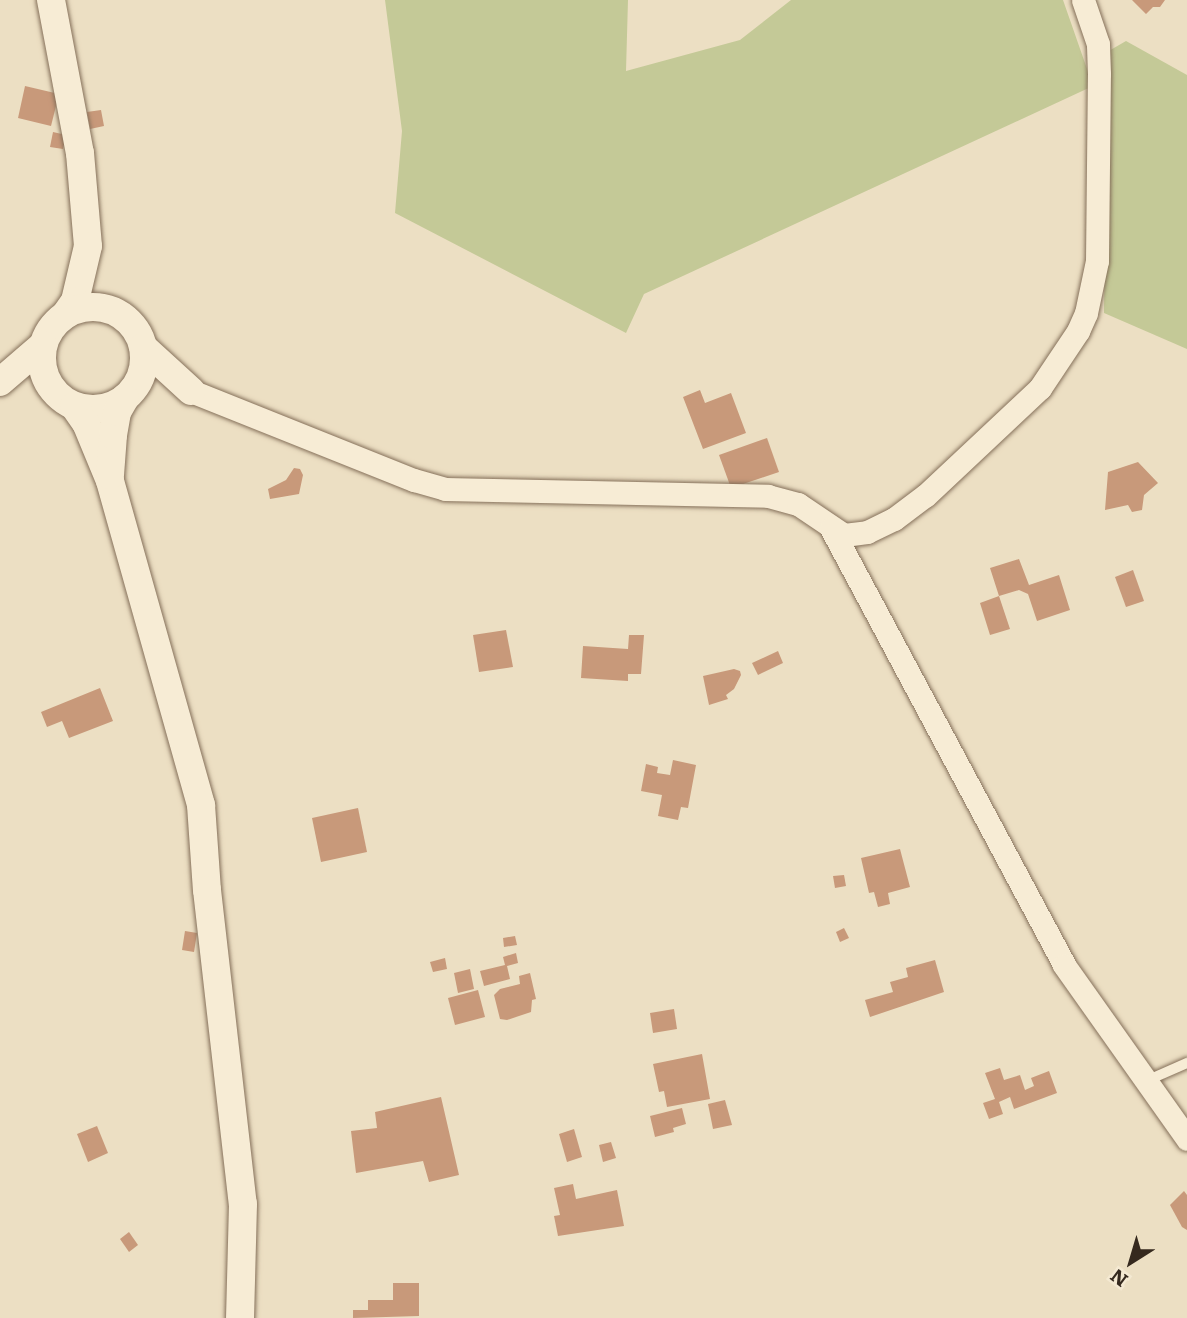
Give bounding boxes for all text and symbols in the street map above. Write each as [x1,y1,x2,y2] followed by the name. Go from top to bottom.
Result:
[1096,1227,1166,1297] north arrow
[1104,1263,1133,1295] text: N

